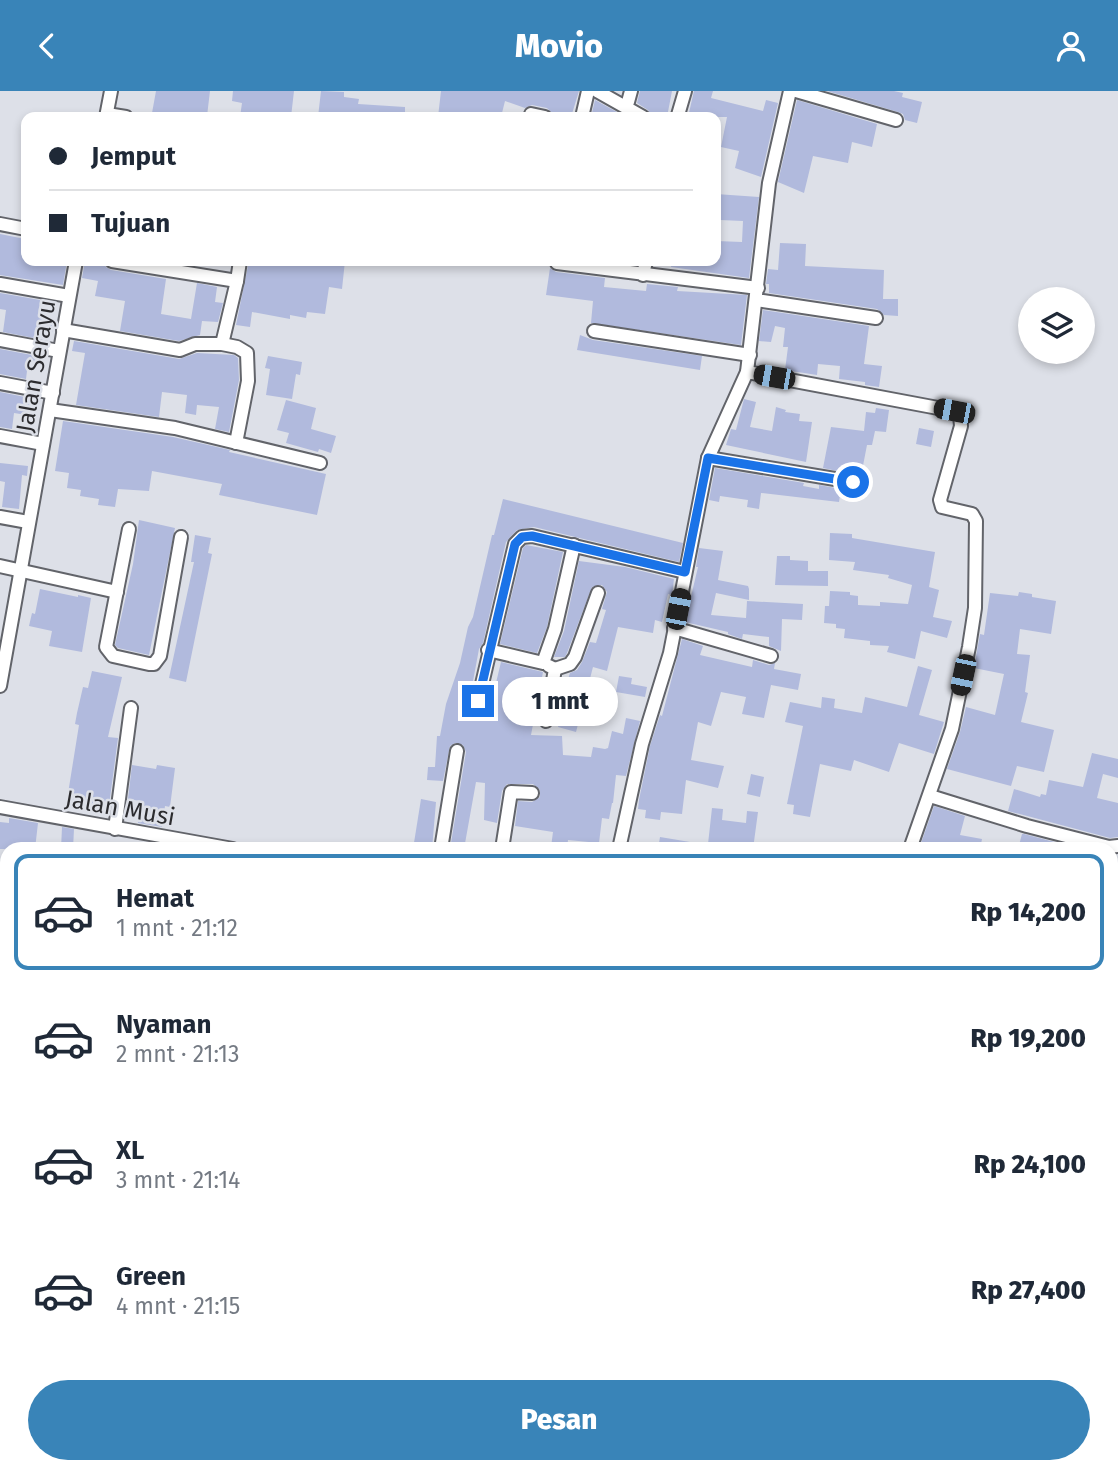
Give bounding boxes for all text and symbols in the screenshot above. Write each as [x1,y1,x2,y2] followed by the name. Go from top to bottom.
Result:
[28,27,66,65] icon: back
[515,27,603,65] text: Movio
[1052,27,1090,65] icon: person
[91,141,176,172] text: Jemput
[91,208,170,239] text: Tujuan
[1018,287,1095,364] map controls
[1018,287,1095,364] button: layers
[11,298,61,434] street label: Jalan Serayu
[752,363,797,391] car
[932,397,977,425] car
[837,466,869,498] route start
[664,586,693,632] car
[949,652,978,698] car
[503,677,618,725] callout: 1 mnt
[462,685,494,717] route end
[531,687,589,715] text: 1 mnt
[63,785,177,831] street label: Jalan Musi
[32,881,95,944] icon: car
[116,883,194,914] text: Hemat
[970,897,1086,928] text: Rp 14,200
[116,914,238,942] text: 1 mnt · 21:12
[32,1007,95,1070] icon: car
[116,1009,212,1040] text: Nyaman
[971,1023,1086,1054] text: Rp 19,200
[116,1040,240,1068] text: 2 mnt · 21:13
[32,1133,95,1196] icon: car
[116,1135,144,1166] text: XL
[974,1149,1086,1180] text: Rp 24,100
[116,1166,240,1194] text: 3 mnt · 21:14
[32,1259,95,1322] icon: car
[116,1261,186,1292] text: Green
[971,1275,1086,1306] text: Rp 27,400
[116,1292,240,1320] text: 4 mnt · 21:15
[28,1380,1090,1460] button: Pesan

